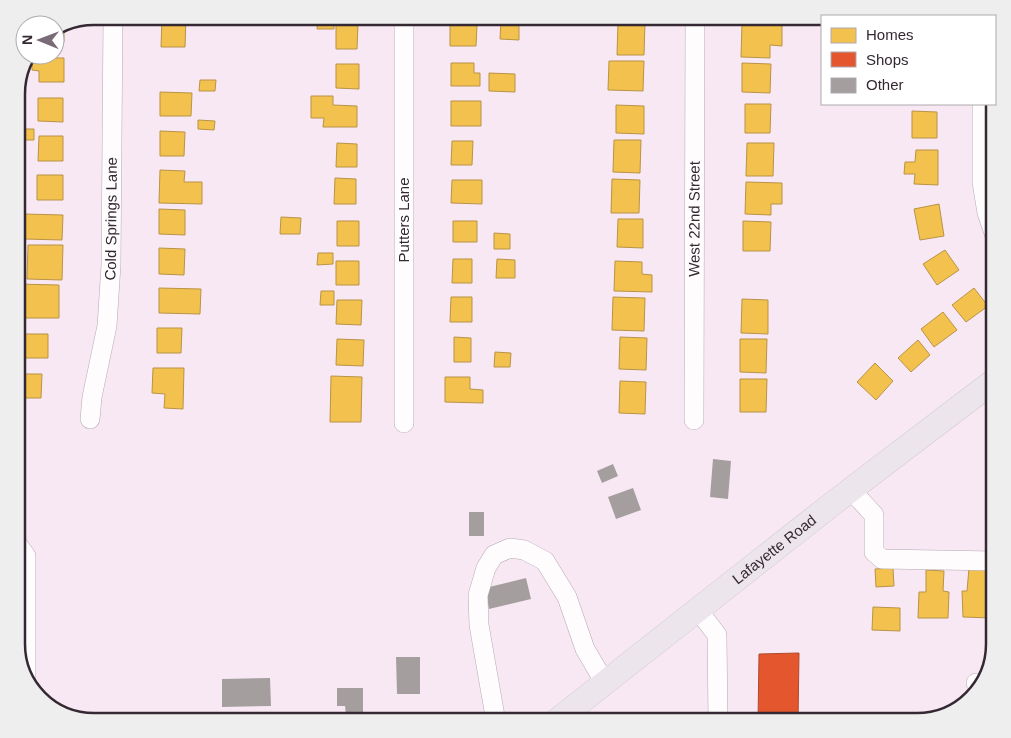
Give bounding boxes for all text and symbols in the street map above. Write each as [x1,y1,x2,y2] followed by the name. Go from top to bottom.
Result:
[15,15,65,65] north arrow
[821,15,996,105] legend
[866,26,914,43] text: Homes
[19,35,35,45] text: N
[866,51,909,68] text: Shops
[866,76,904,93] text: Other
[101,157,120,281] street label: Cold Springs Lane
[685,160,703,277] street label: West 22nd Street
[395,177,412,263] street label: Putters Lane
[729,511,819,587] street label: Lafayette Road

